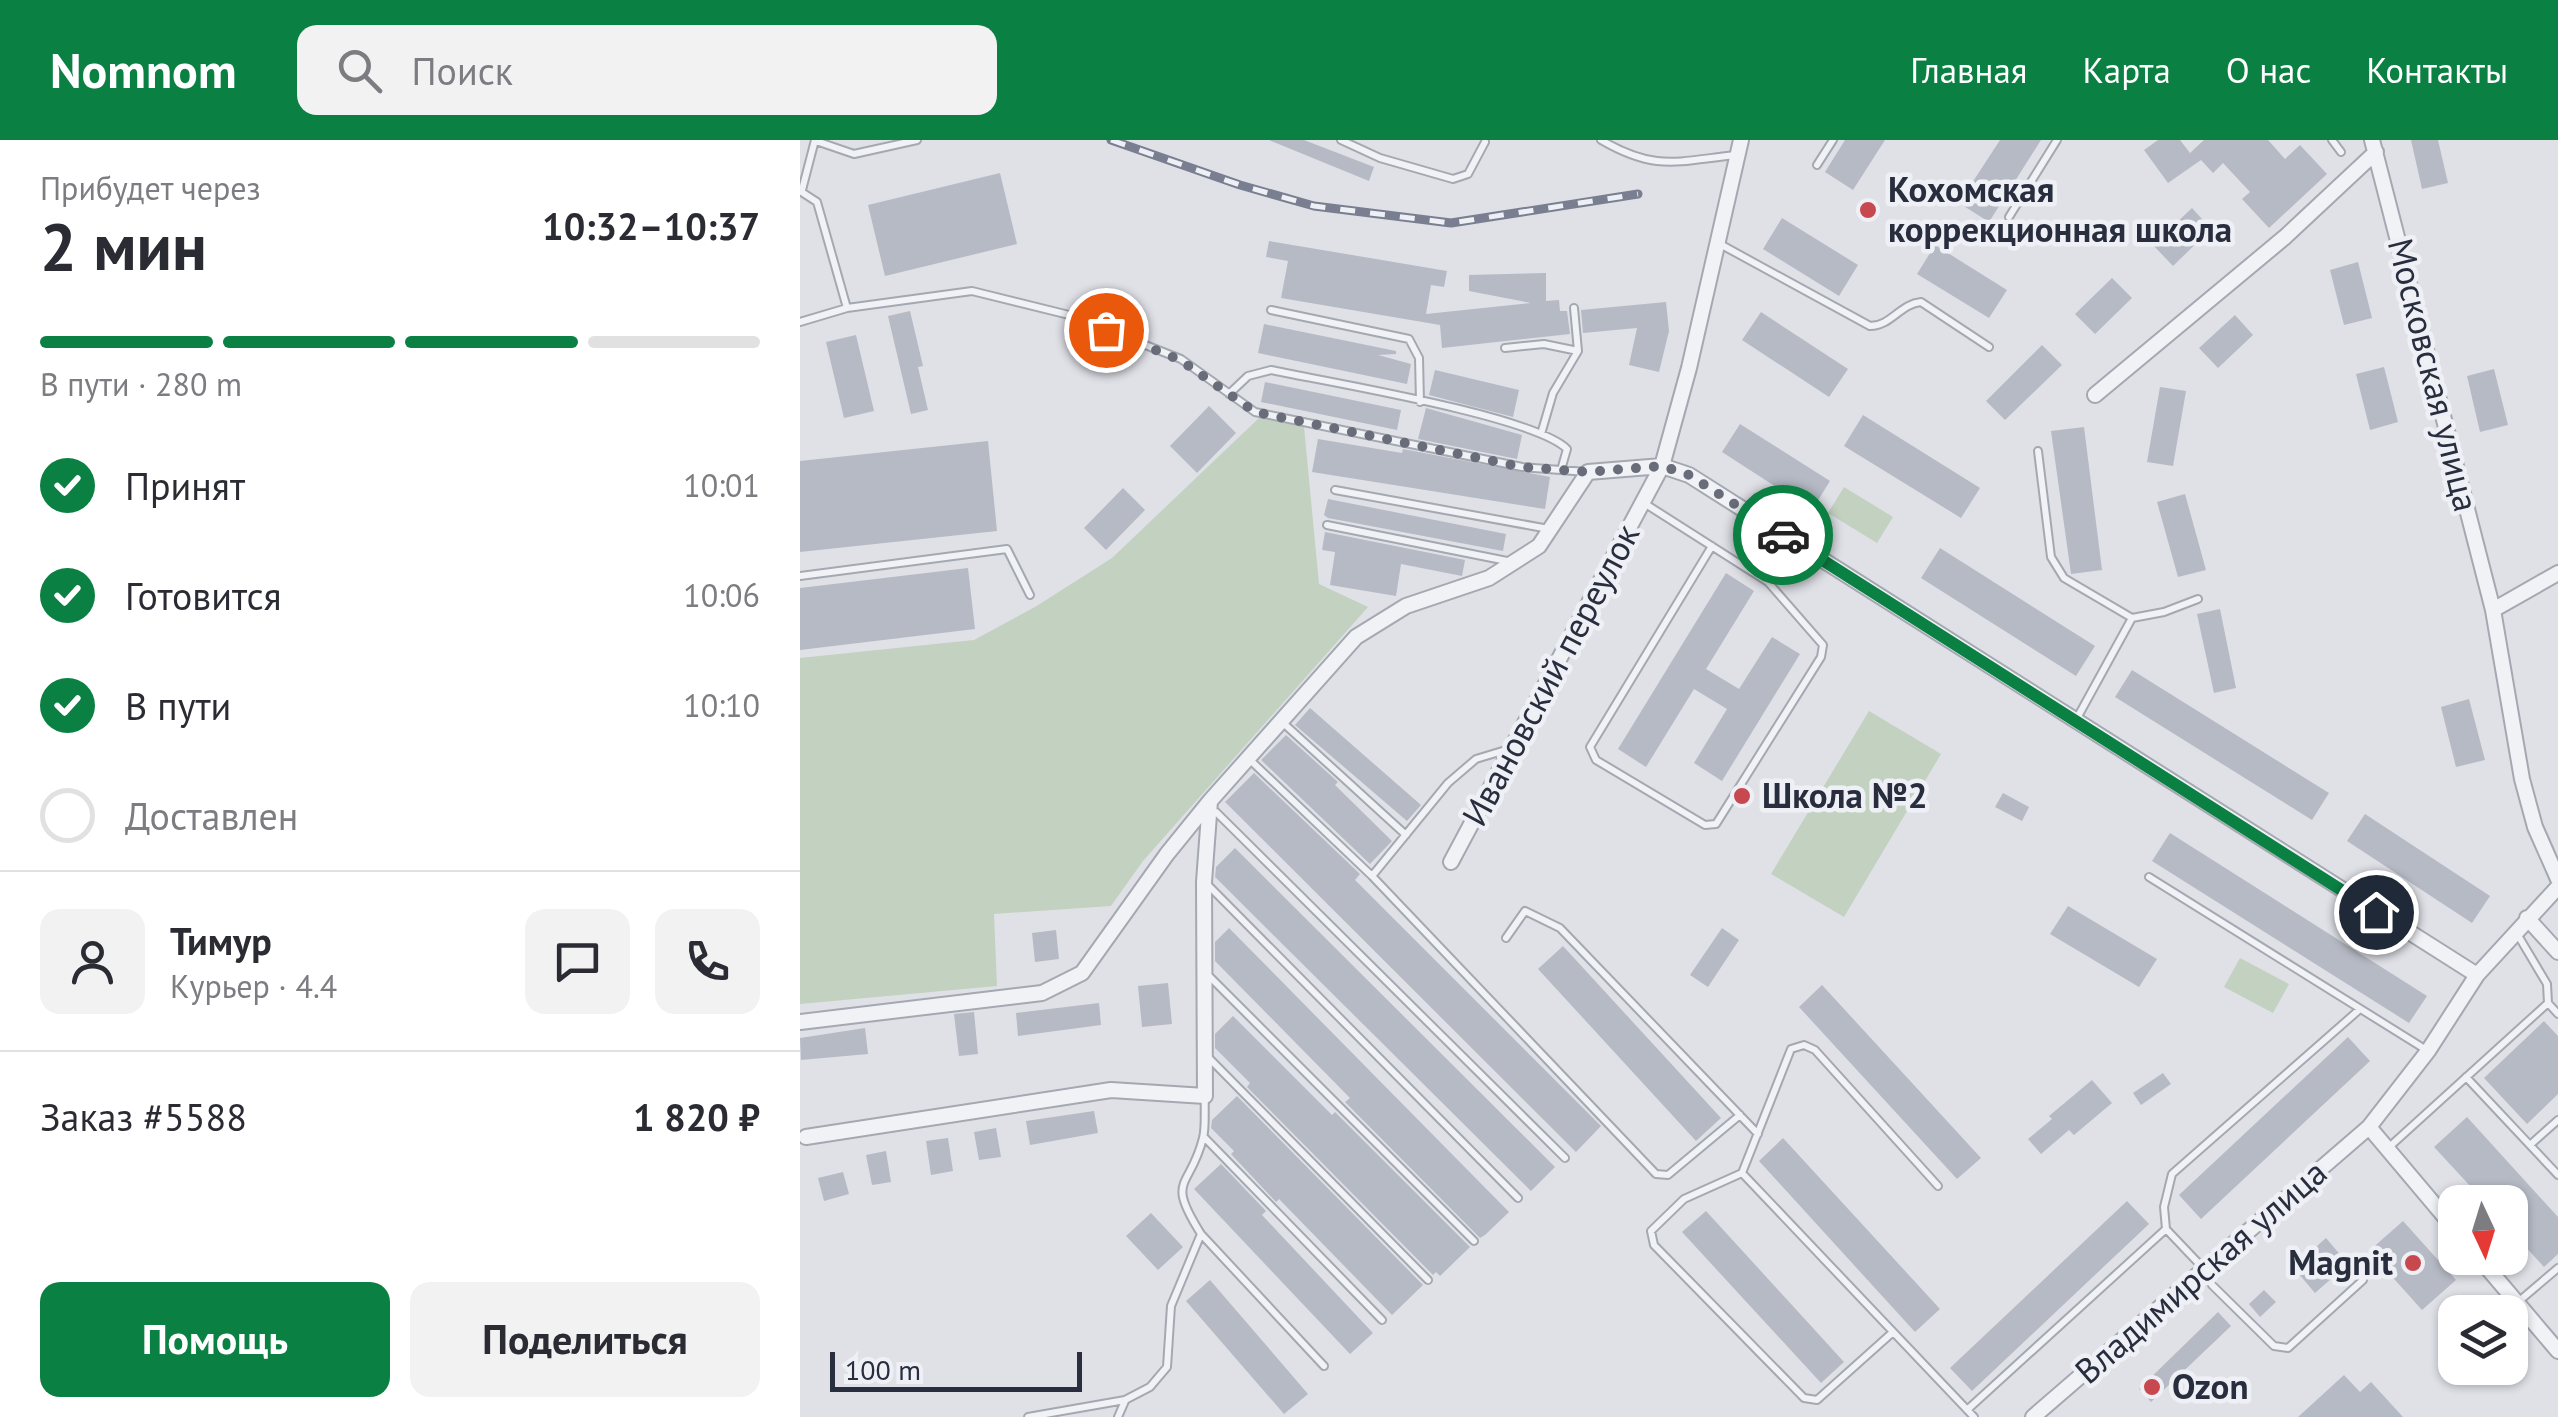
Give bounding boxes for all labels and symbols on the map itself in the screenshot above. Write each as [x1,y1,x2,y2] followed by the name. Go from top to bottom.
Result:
[1888,166,2232,252] place label: Кохомская коррекционная школа
[1857,199,1879,221] marker: Кохомская коррекционная школа
[2378,233,2490,516] street label: Московская улица
[1064,288,1149,373] pin
[1733,485,1833,585] courier
[1451,515,1649,833] street label: Ивановский переулок
[1762,772,1928,818] place label: Школа №2
[1731,785,1753,807] marker: Школа №2
[2334,870,2419,955] pin
[2065,1149,2336,1393] street label: Владимирская улица
[2438,1185,2528,1275] north arrow
[2288,1239,2394,1285] place label: Magnit
[2402,1252,2424,1274] marker: Magnit
[830,1347,1082,1392] scale bar
[2172,1363,2248,1409] place label: Ozon
[2141,1376,2163,1398] marker: Ozon

